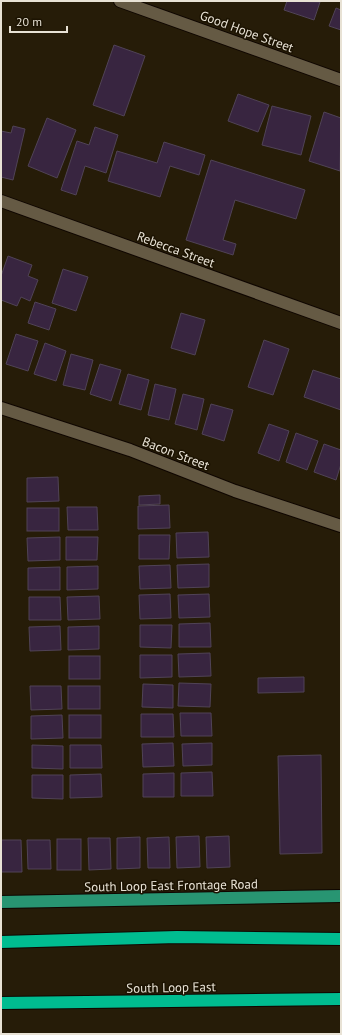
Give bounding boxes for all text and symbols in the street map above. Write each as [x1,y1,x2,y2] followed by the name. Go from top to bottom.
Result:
[198,7,297,56] street label: Good Hope Street
[10,8,67,34] scale bar
[16,14,42,29] text: 20 m
[135,228,218,272] street label: Rebecca Street
[140,433,212,474] street label: Bacon Street
[84,875,258,896] street label: South Loop East Frontage Road
[126,978,217,997] street label: South Loop East

